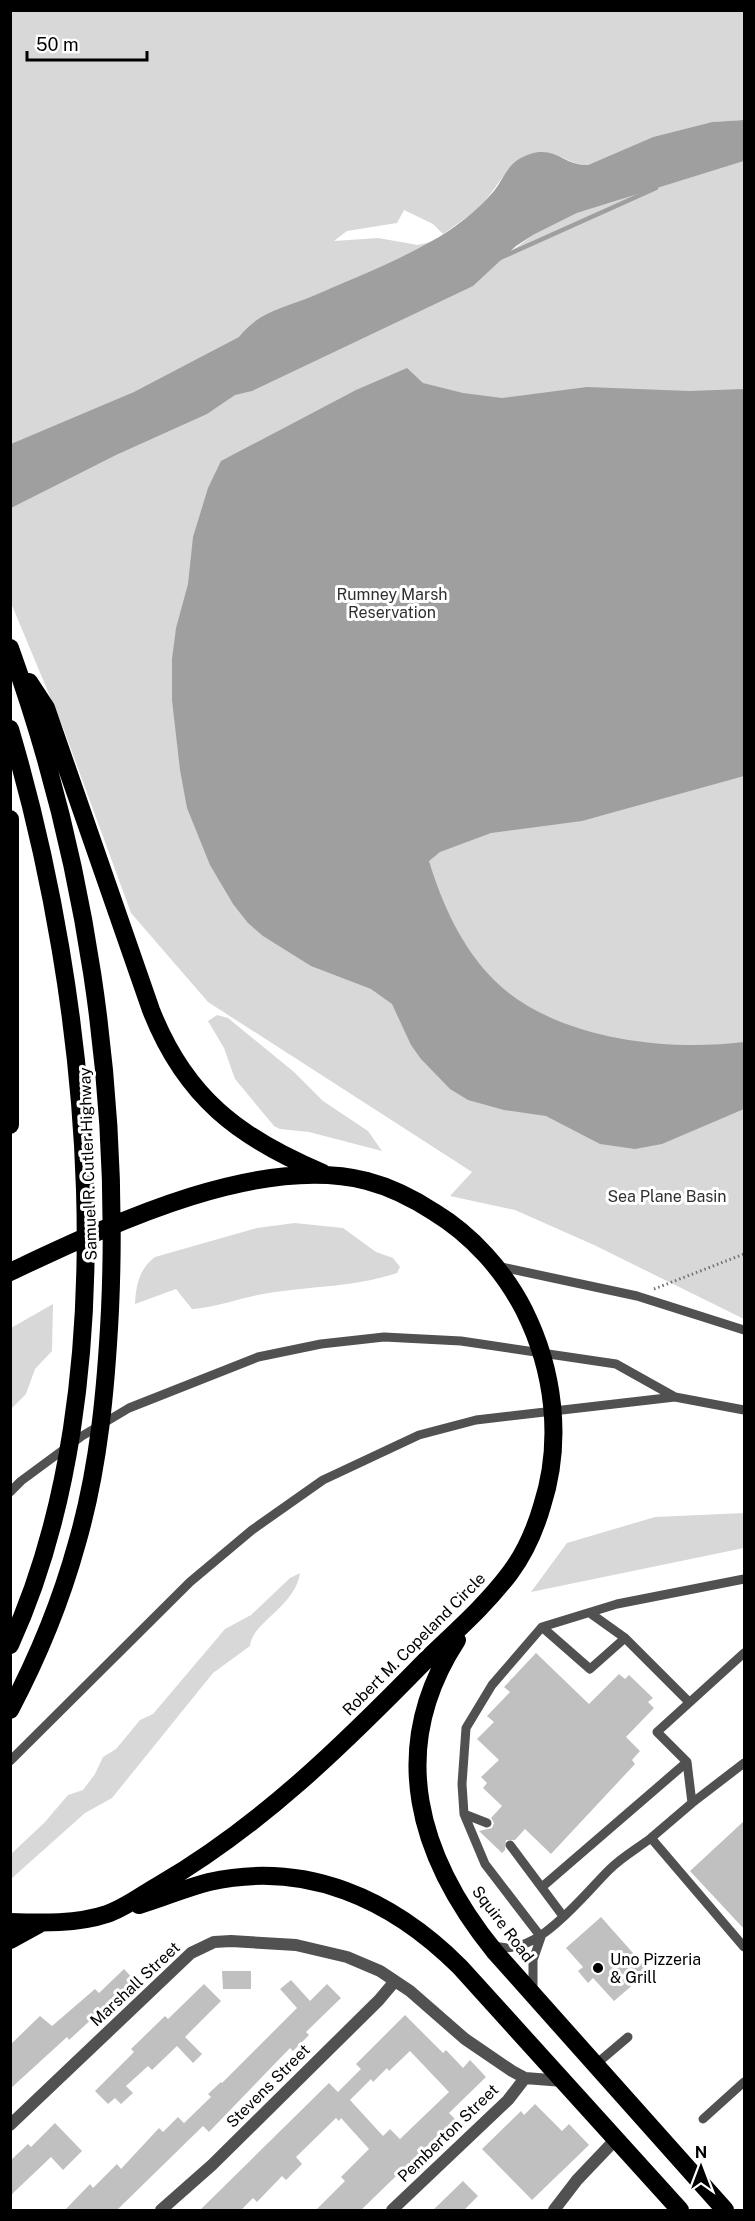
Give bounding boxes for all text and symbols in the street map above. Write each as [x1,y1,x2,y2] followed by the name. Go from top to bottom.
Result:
[27,24,147,62] scale bar
[36,34,79,55] text: 50 m
[337,585,448,622] park label: Rumney Marsh Reservation
[75,1067,101,1261] street label: Samuel R. Cutler Highway
[607,1187,727,1206] park label: Sea Plane Basin
[339,1569,489,1719] street label: Robert M. Copeland Circle
[468,1882,538,1966] street label: Squire Road
[86,1938,184,2030] street label: Marshall Street
[610,1950,701,1987] place label: Uno Pizzeria & Grill
[591,1961,605,1975] marker: Uno Pizzeria & Grill
[222,2040,314,2132] street label: Stevens Street
[394,2080,502,2186] street label: Pemberton Street
[671,2137,731,2197] north arrow
[695,2143,707,2162] text: N

